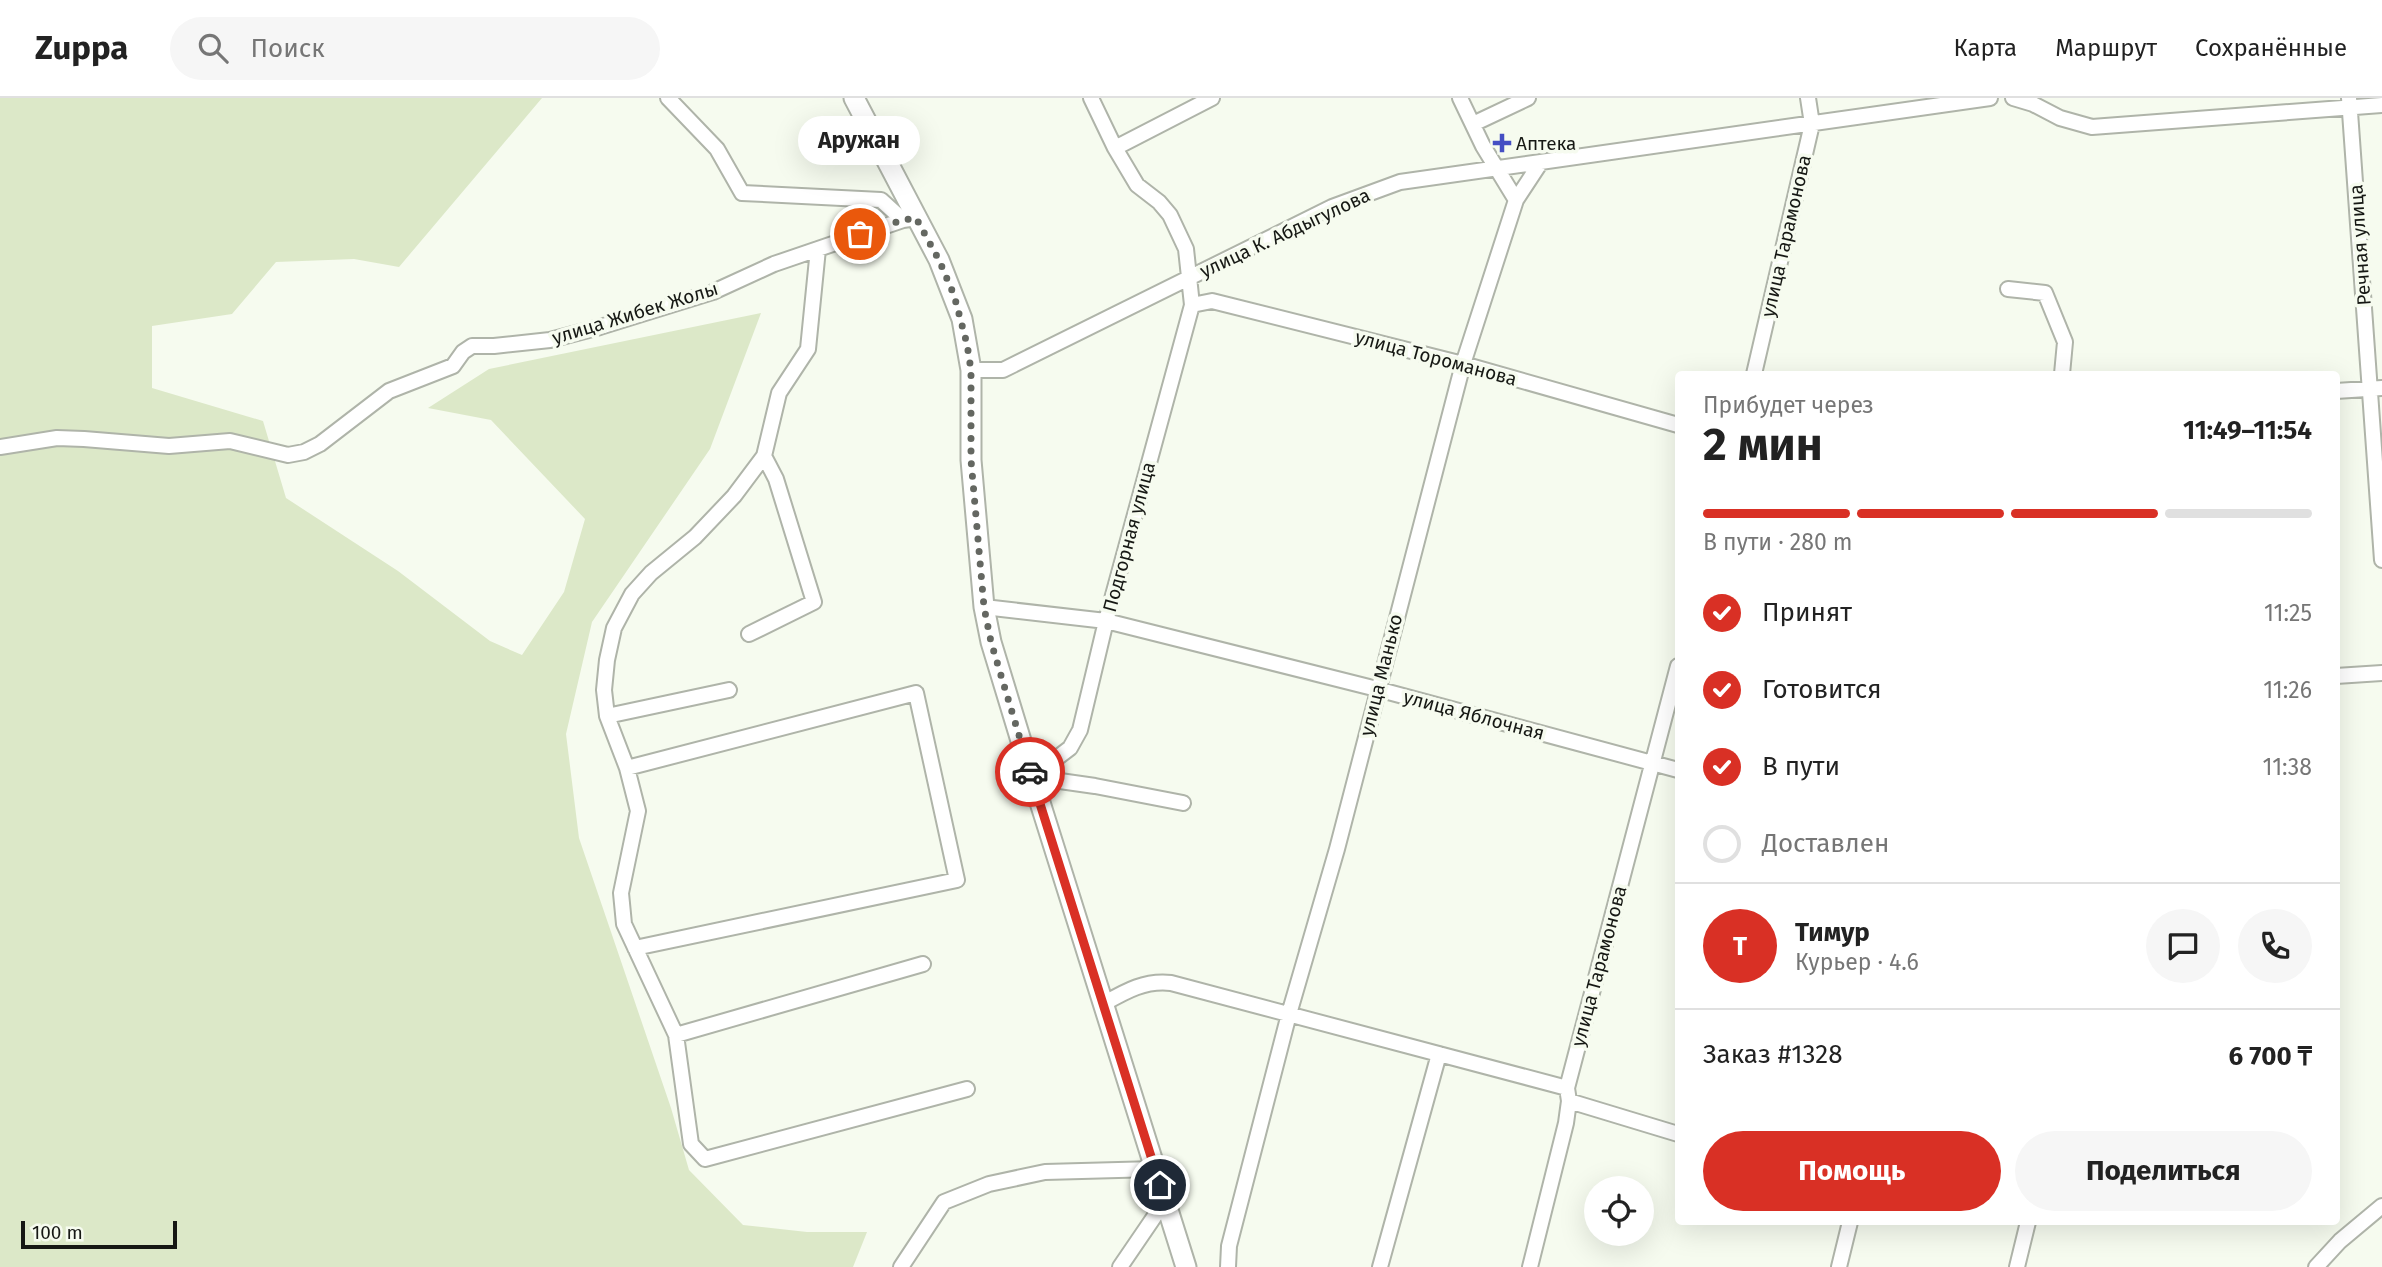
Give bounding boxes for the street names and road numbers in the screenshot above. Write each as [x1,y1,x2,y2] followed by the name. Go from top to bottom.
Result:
[1756,153,1816,319] street label: улица Тарамонова
[1196,183,1374,283] street label: улица К. Абдыгулова
[2344,184,2376,306] street label: Речная улица
[549,277,721,349] street label: улица Жибек Жолы
[1353,325,1519,391] street label: улица Тороманова
[1098,459,1160,615] street label: Подгорная улица
[1355,612,1407,738] street label: улица Манько
[1401,685,1547,745] street label: улица Яблочная
[1566,883,1632,1049] street label: улица Тарамонова

